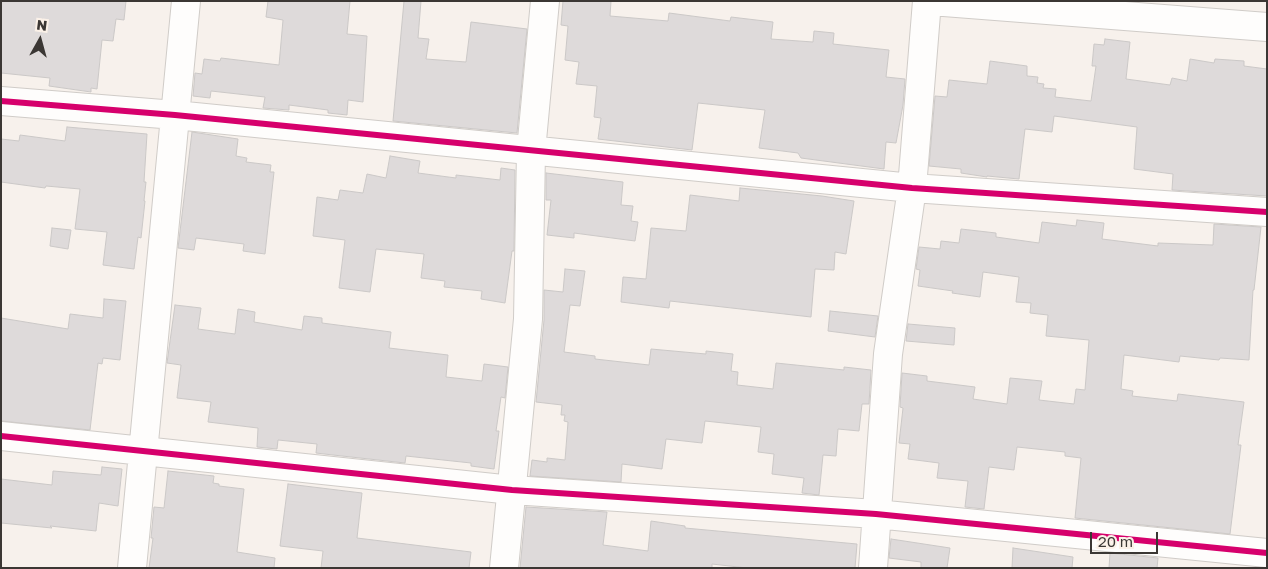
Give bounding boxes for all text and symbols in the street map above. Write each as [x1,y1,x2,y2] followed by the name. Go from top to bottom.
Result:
[15,15,65,65] north arrow
[36,16,48,34] text: N
[1093,522,1160,554] scale bar
[1098,532,1133,550] text: 20 m

